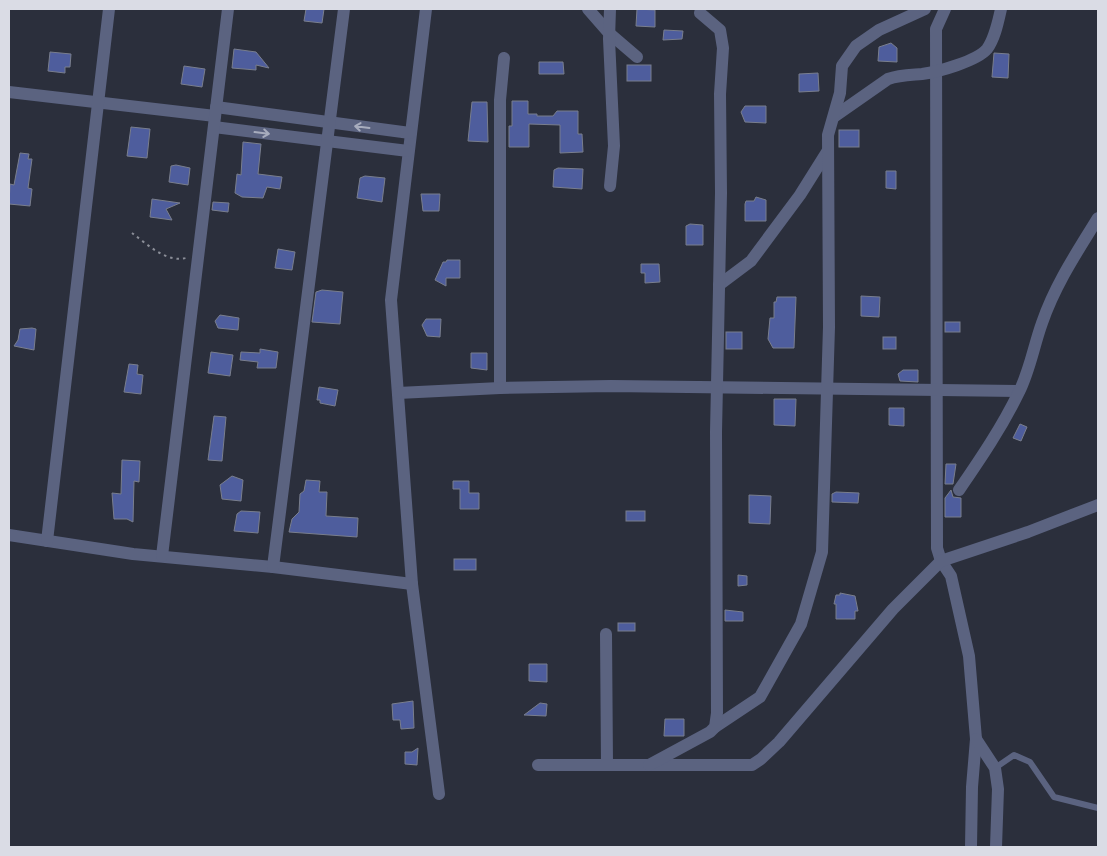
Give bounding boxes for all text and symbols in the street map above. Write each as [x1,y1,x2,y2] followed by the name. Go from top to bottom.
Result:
[354,121,370,131] one-way arrow
[254,128,270,138] one-way arrow

